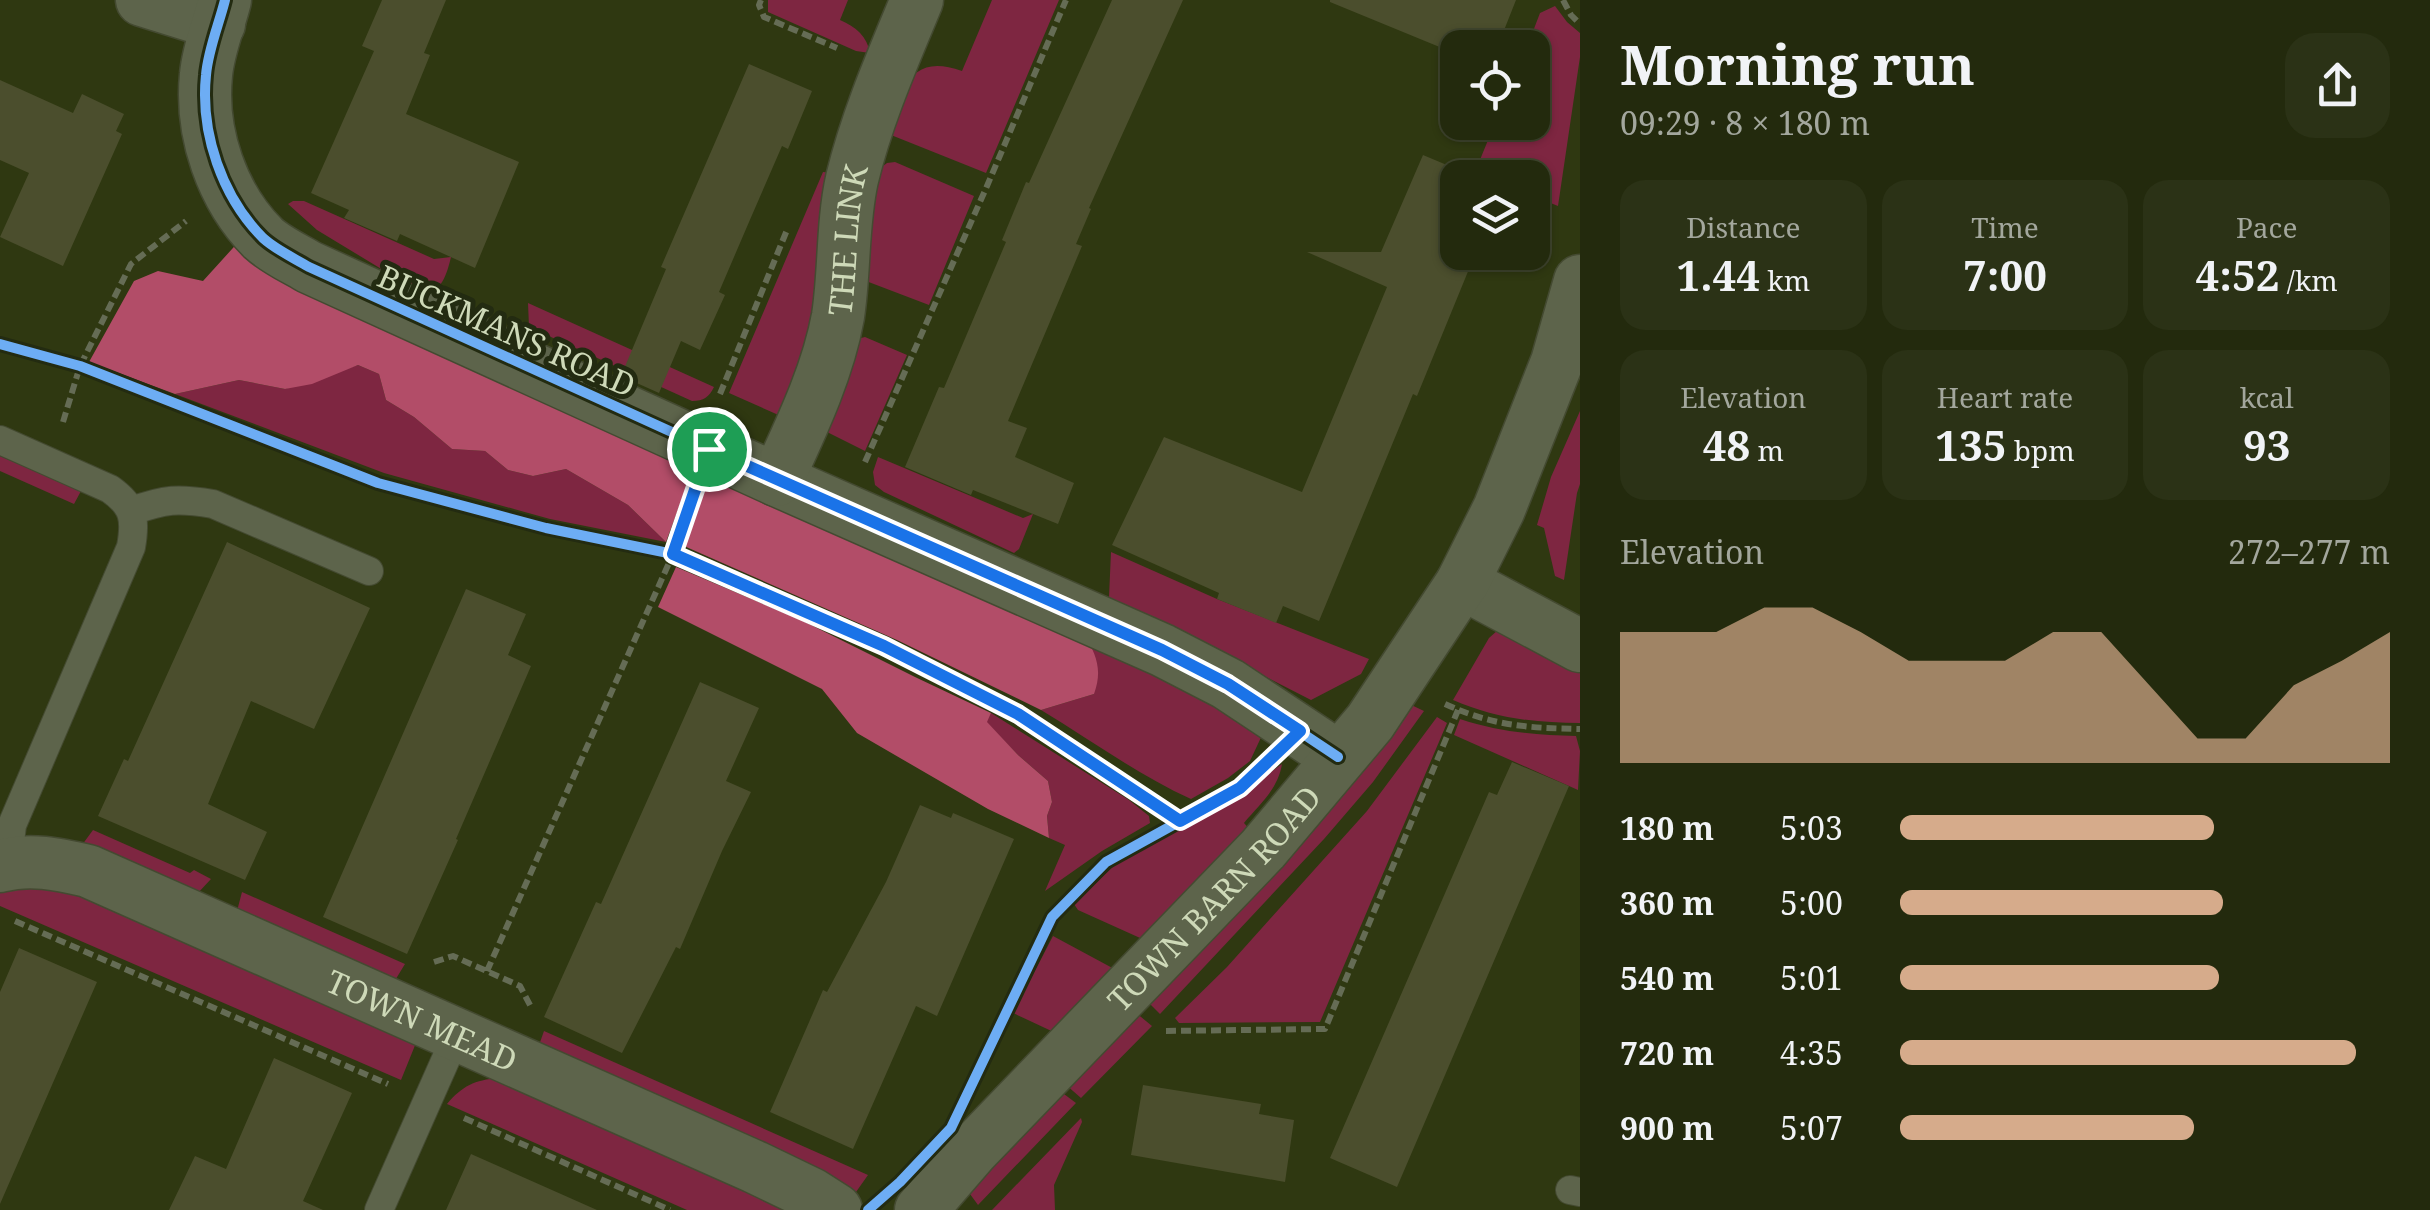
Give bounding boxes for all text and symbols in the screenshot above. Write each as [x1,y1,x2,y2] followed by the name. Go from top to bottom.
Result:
[1620,26,1975,101] text: Morning run
[1440,30,1550,270] map controls
[1440,30,1550,140] button: locate
[2285,33,2390,138] button: share
[1620,101,1870,144] text: 09:29 · 8 × 180 m
[817,159,877,318] street label: THE LINK
[1440,160,1550,270] button: layers
[1686,208,1801,246] text: Distance
[1971,208,2039,246] text: Time
[2236,208,2297,246] text: Pace
[1676,246,1760,303] text: 1.44
[1963,246,2047,303] text: 7:00
[2196,246,2280,303] text: 4:52
[371,254,643,406] street label: BUCKMANS ROAD
[1760,261,1810,299] text: km
[2280,261,2338,299] text: /km
[1680,378,1806,416] text: Elevation
[1937,378,2073,416] text: Heart rate
[2240,378,2294,416] text: kcal
[667,407,752,492] pin
[1703,416,1750,473] text: 48
[1935,416,2007,473] text: 135
[2243,416,2290,473] text: 93
[682,422,737,477] icon: arrive
[1750,431,1784,469] text: m
[2007,431,2075,469] text: bpm
[1620,530,1764,573] text: Elevation
[2228,530,2390,573] text: 272–277 m
[1097,776,1330,1020] street label: TOWN BARN ROAD
[1620,806,1714,849] text: 180 m
[1780,806,1843,849] text: 5:03
[1620,881,1714,924] text: 360 m
[1780,881,1843,924] text: 5:00
[1620,956,1714,999] text: 540 m
[1780,956,1843,999] text: 5:01
[320,958,524,1080] street label: TOWN MEAD
[1620,1031,1714,1074] text: 720 m
[1780,1031,1843,1074] text: 4:35
[1620,1106,1714,1149] text: 900 m
[1780,1106,1843,1149] text: 5:07

